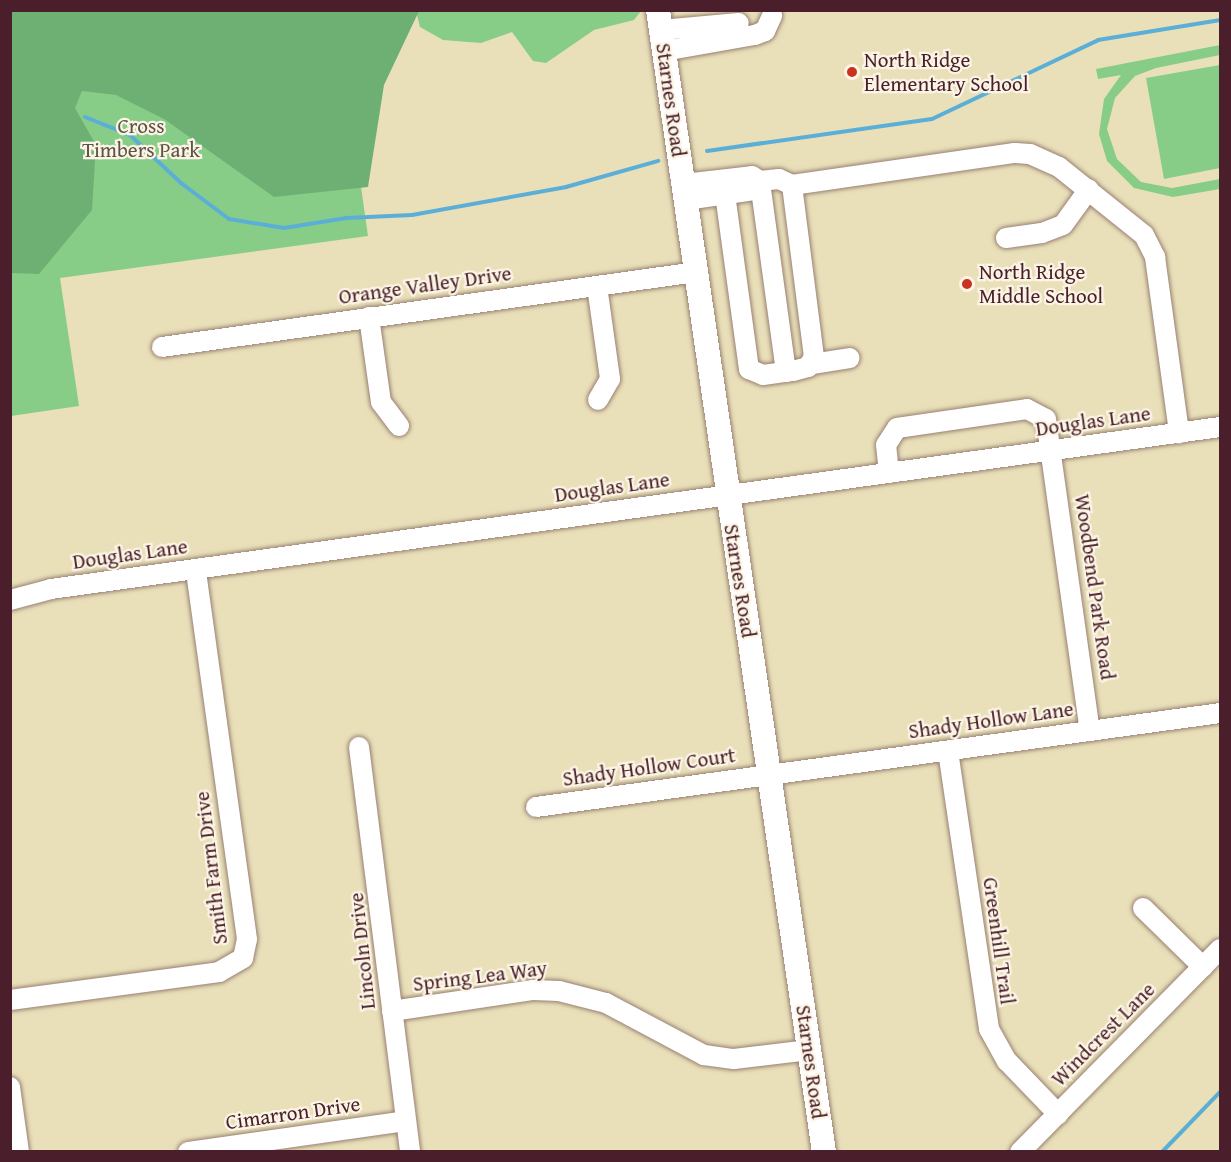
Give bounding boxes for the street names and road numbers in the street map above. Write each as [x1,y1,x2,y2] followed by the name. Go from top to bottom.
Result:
[651,41,691,159] street label: Starnes Road
[337,260,513,310] street label: Orange Valley Drive
[1034,400,1152,442] street label: Douglas Lane
[553,466,671,508] street label: Douglas Lane
[1070,493,1120,681] street label: Woodbend Park Road
[719,522,761,640] street label: Starnes Road
[71,533,189,575] street label: Douglas Lane
[907,696,1075,744] street label: Shady Hollow Lane
[561,742,737,792] street label: Shady Hollow Court
[189,790,233,946] street label: Smith Farm Drive
[978,876,1020,1006] street label: Greenhill Trail
[343,891,381,1011] street label: Lincoln Drive
[411,955,549,997] street label: Spring Lea Way
[1046,977,1160,1091] street label: Windcrest Lane
[791,1003,831,1121] street label: Starnes Road
[224,1091,362,1135] street label: Cimarron Drive

